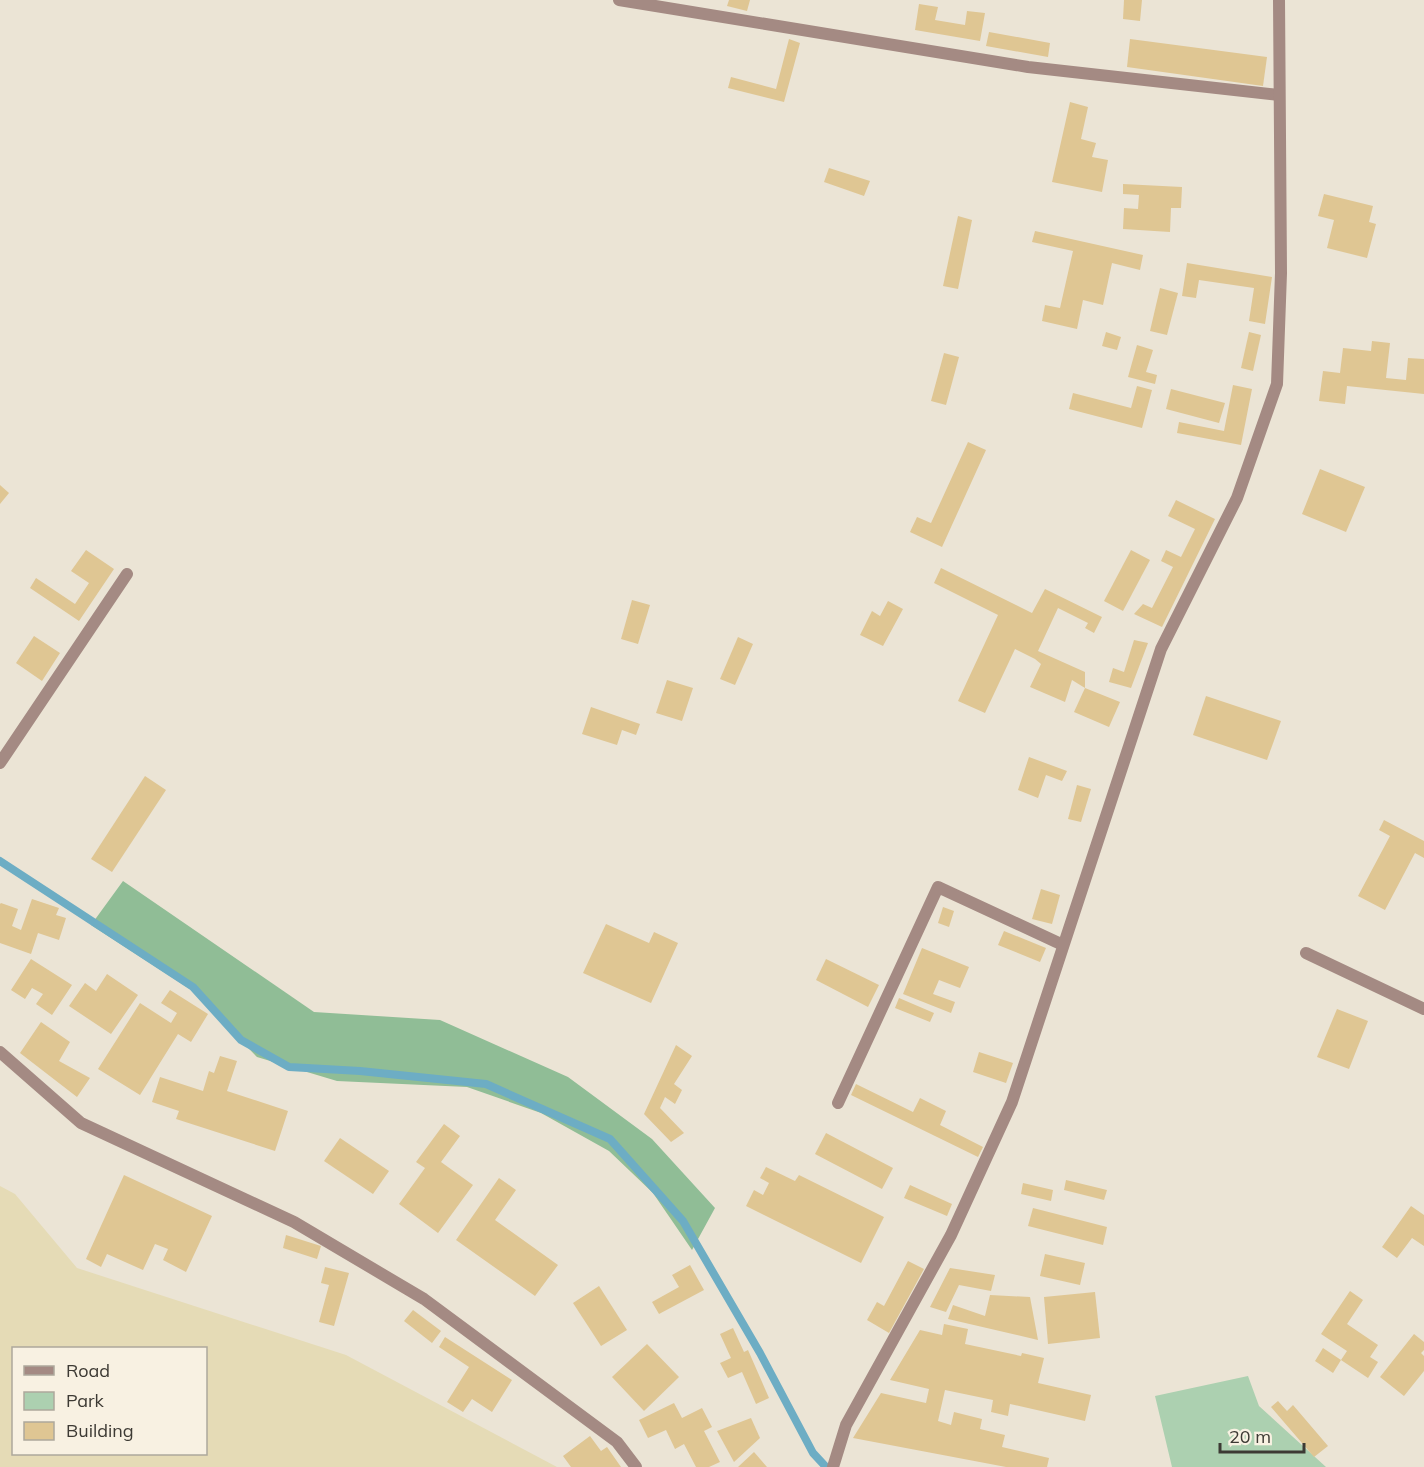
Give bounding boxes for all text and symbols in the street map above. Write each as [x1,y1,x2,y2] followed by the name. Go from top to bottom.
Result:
[12,1347,207,1455] legend
[66,1359,110,1382] text: Road
[66,1389,105,1412] text: Park
[1220,1416,1304,1454] scale bar
[66,1419,134,1442] text: Building
[1229,1425,1271,1448] text: 20 m

